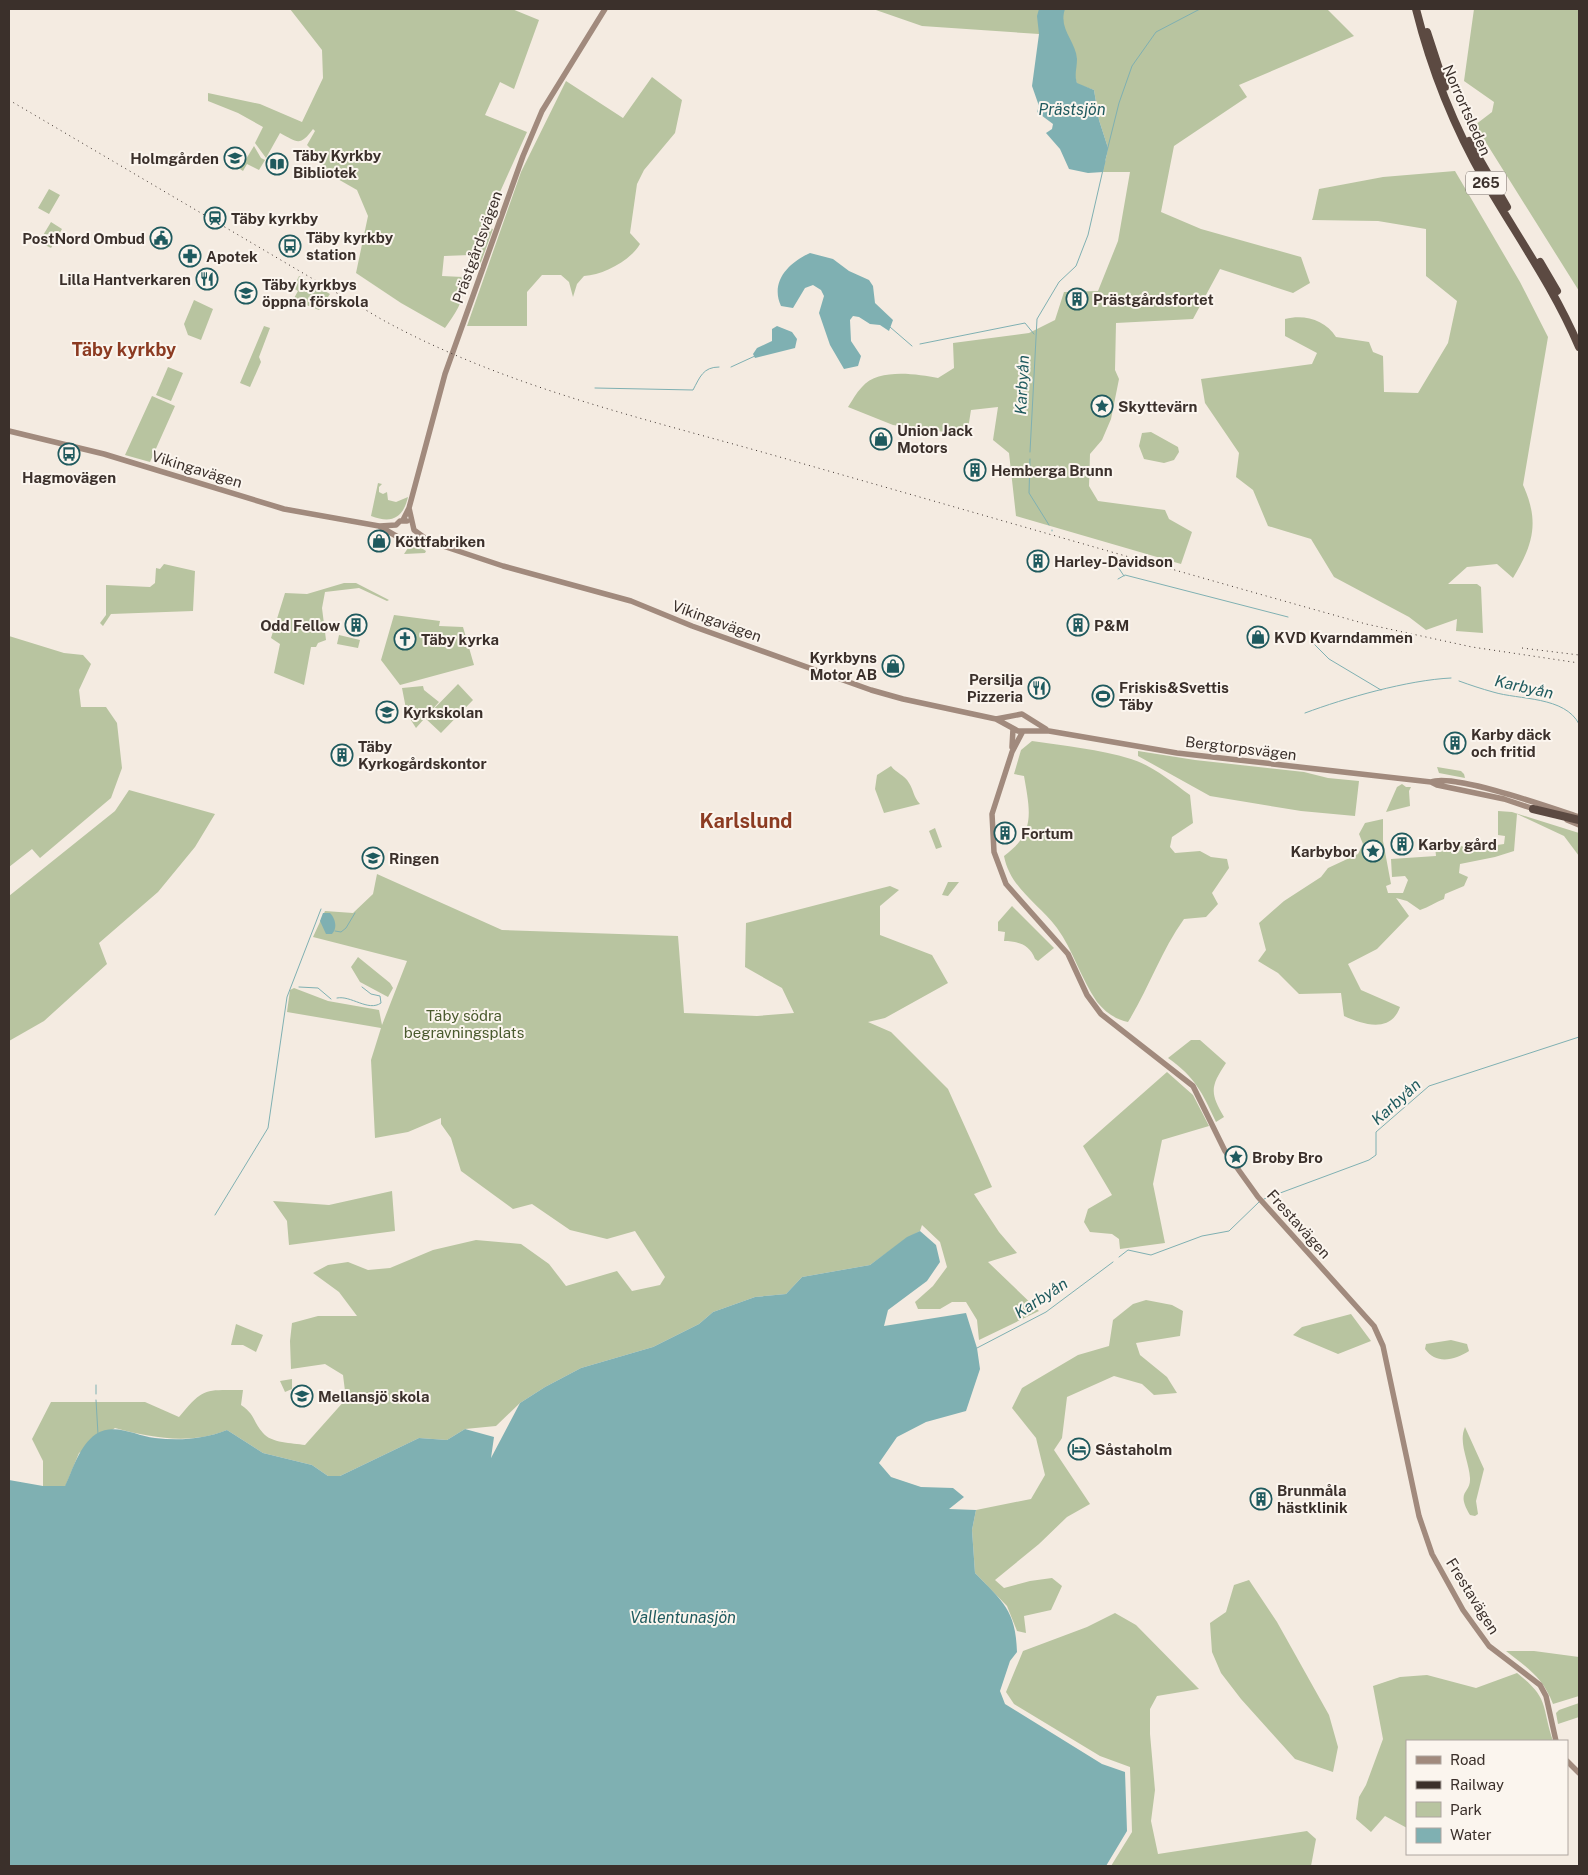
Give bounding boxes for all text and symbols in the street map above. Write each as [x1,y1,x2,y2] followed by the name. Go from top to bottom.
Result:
[1439,62,1495,158] street label: Norrortsleden
[1038,100,1106,119] water label: Prästsjön
[223,146,247,170] school or university icon: Holmgården
[293,147,382,181] place label: Täby Kyrkby Bibliotek
[130,150,219,167] place label: Holmgården
[265,152,289,176] library icon: Täby Kyrkby Bibliotek
[1466,172,1506,194] road number: 265
[449,188,505,306] street label: Prästgårdsvägen
[203,206,227,230] station icon: Täby kyrkby
[231,210,319,227] place label: Täby kyrkby
[149,226,173,250] public building icon: PostNord Ombud
[306,229,394,263] place label: Täby kyrkby station
[22,230,145,247] place label: PostNord Ombud
[278,234,302,258] bus stop icon: Täby kyrkby station
[178,244,202,268] pharmacy icon: Apotek
[206,248,258,265] place label: Apotek
[195,267,219,291] restaurant icon: Lilla Hantverkaren
[59,271,191,288] place label: Lilla Hantverkaren
[262,276,368,310] place label: Täby kyrkbys öppna förskola
[234,281,258,305] school or university icon: Täby kyrkbys öppna förskola
[1065,287,1089,311] building icon: Prästgårdsfortet
[1093,291,1214,308] place label: Prästgårdsfortet
[72,339,176,360] district label: Täby kyrkby
[1011,355,1033,415] water label: Karbyån
[1090,394,1114,418] place icon: Skyttevärn
[1118,398,1197,415] place label: Skyttevärn
[897,422,973,456] place label: Union Jack Motors
[869,427,893,451] shop icon: Union Jack Motors
[57,442,81,466] bus stop icon: Hagmovägen
[150,447,244,491] street label: Vikingavägen
[963,458,987,482] building icon: Hemberga Brunn
[991,462,1113,479] place label: Hemberga Brunn
[22,469,116,486] place label: Hagmovägen
[367,529,391,553] shop icon: Köttfabriken
[395,533,485,550] place label: Köttfabriken
[1026,549,1050,573] building icon: Harley-Davidson
[1054,553,1173,570] place label: Harley-Davidson
[670,597,764,645] street label: Vikingavägen
[344,613,368,637] building icon: Odd Fellow
[1066,613,1090,637] building icon: P&M
[260,617,340,634] place label: Odd Fellow
[1094,617,1129,634] place label: P&M
[1246,625,1270,649] shop icon: KVD Kvarndammen
[393,627,417,651] church icon: Täby kyrka
[1274,629,1413,646] place label: KVD Kvarndammen
[421,631,499,648] place label: Täby kyrka
[810,649,877,683] place label: Kyrkbyns Motor AB
[881,654,905,678] shop icon: Kyrkbyns Motor AB
[967,671,1023,705] place label: Persilja Pizzeria
[1493,671,1555,703] water label: Karbyån
[1027,676,1051,700] restaurant icon: Persilja Pizzeria
[1119,679,1229,713] place label: Friskis&Svettis Täby
[1091,684,1115,708] sports icon: Friskis&Svettis Täby
[375,700,399,724] school or university icon: Kyrkskolan
[403,704,483,721] place label: Kyrkskolan
[1471,726,1552,760] place label: Karby däck och fritid
[1443,731,1467,755] building icon: Karby däck och fritid
[1184,733,1298,763] street label: Bergtorpsvägen
[358,738,487,772] place label: Täby Kyrkogårdskontor
[330,743,354,767] building icon: Täby Kyrkogårdskontor
[699,809,793,833] district label: Karlslund
[993,821,1017,845] building icon: Fortum
[1021,825,1073,842] place label: Fortum
[1390,832,1414,856] building icon: Karby gård
[1418,836,1497,853] place label: Karby gård
[1361,839,1385,863] place icon: Karbybor
[1290,843,1357,860] place label: Karbybor
[361,846,385,870] school or university icon: Ringen
[389,850,439,867] place label: Ringen
[404,1007,524,1041] park label: Täby södra begravningsplats
[1367,1075,1425,1129] water label: Karbyån
[1224,1145,1248,1169] place icon: Broby Bro
[1252,1149,1323,1166] place label: Broby Bro
[1264,1186,1334,1262] street label: Frestavägen
[1011,1274,1071,1322] water label: Karbyån
[290,1384,314,1408] school or university icon: Mellansjö skola
[318,1388,429,1405] place label: Mellansjö skola
[1067,1437,1091,1461] hotel icon: Såstaholm
[1095,1441,1172,1458] place label: Såstaholm
[1277,1482,1348,1516] place label: Brunmåla hästklinik
[1249,1487,1273,1511] building icon: Brunmåla hästklinik
[1443,1555,1503,1637] street label: Frestavägen
[630,1608,736,1627] water label: Vallentunasjön
[1406,1740,1568,1855] legend
[1450,1751,1486,1768] text: Road
[1450,1776,1504,1793] text: Railway
[1450,1801,1482,1818] text: Park
[1450,1826,1492,1843] text: Water

